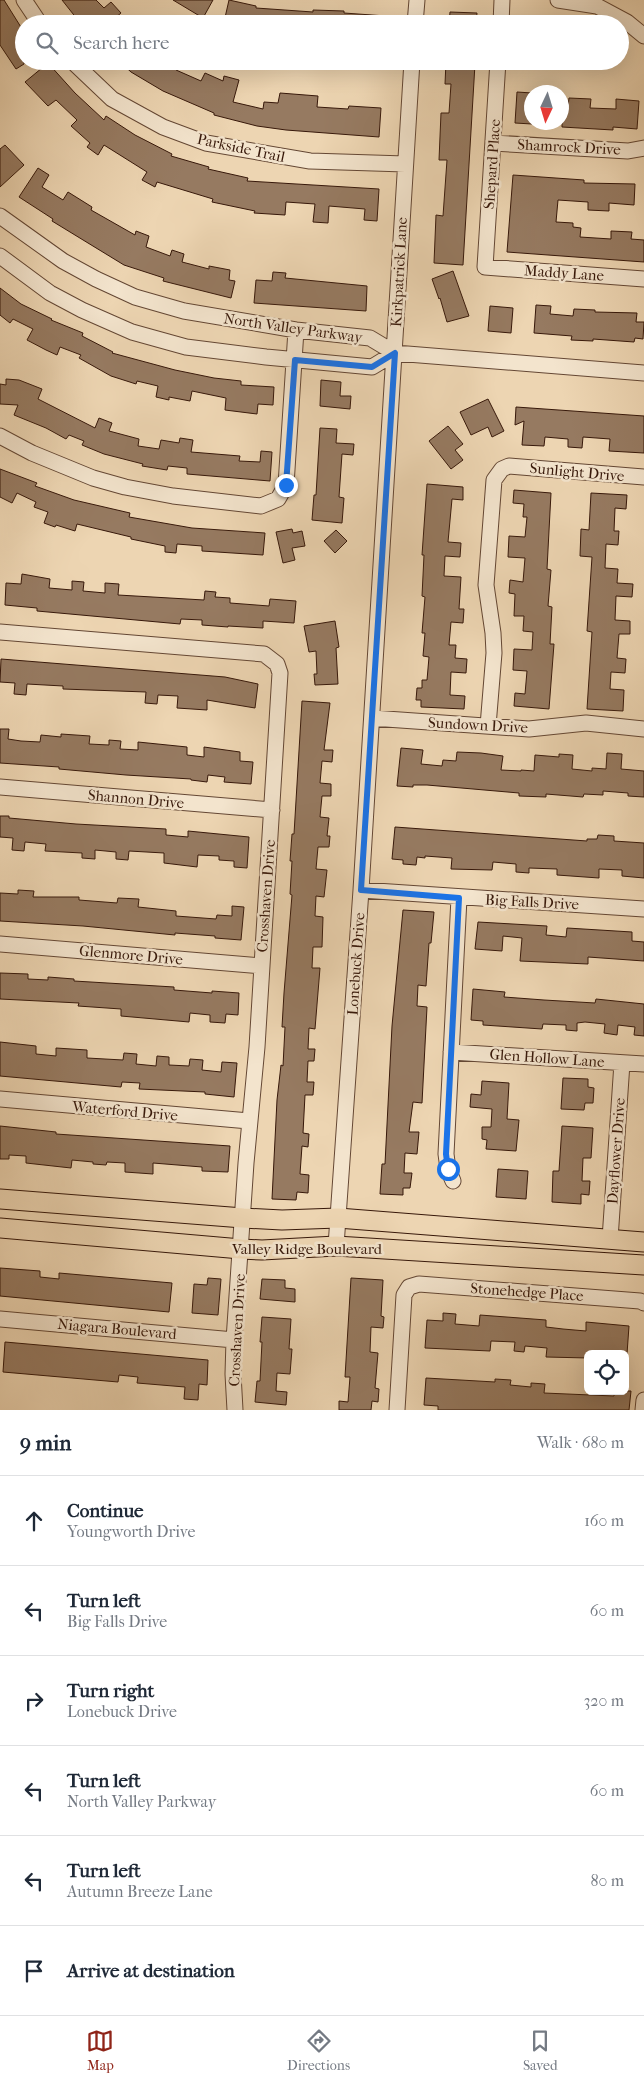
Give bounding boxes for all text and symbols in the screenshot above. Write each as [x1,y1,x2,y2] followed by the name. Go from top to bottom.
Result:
[15,15,629,70] search box
[33,29,61,57] icon: search
[73,32,169,54] text: Search here
[524,85,569,130] north arrow
[480,118,504,210] street label: Shepard Place
[195,130,287,166] street label: Parkside Trail
[517,135,622,159] street label: Shamrock Drive
[387,216,411,327] street label: Kirkpatrick Lane
[523,261,605,285] street label: Maddy Lane
[222,309,365,347] street label: North Valley Parkway
[529,459,626,485] street label: Sunlight Drive
[275,474,298,497] route end
[428,713,529,737] street label: Sundown Drive
[87,786,185,812] street label: Shannon Drive
[253,838,279,953] street label: Crosshaven Drive
[485,891,580,913] street label: Big Falls Drive
[343,911,369,1016] street label: Lonebuck Drive
[78,941,184,969] street label: Glenmore Drive
[489,1045,606,1071] street label: Glen Hollow Lane
[70,1097,179,1125] street label: Waterford Drive
[603,1097,629,1205] street label: Dayflower Drive
[437,1158,460,1181] route start
[231,1240,383,1258] street label: Valley Ridge Boulevard
[225,1272,249,1387] street label: Crosshaven Drive
[470,1279,585,1305] street label: Stonehedge Place
[57,1315,178,1343] street label: Niagara Boulevard
[584,1350,629,1395] map controls
[584,1350,629,1395] button: locate
[20,1431,71,1455] text: 9 min
[537,1433,624,1452] text: Walk · 680 m
[67,1500,143,1522] text: Continue
[20,1507,48,1535] icon: ahead
[584,1511,624,1530] text: 160 m
[67,1522,195,1541] text: Youngworth Drive
[67,1590,141,1612] text: Turn left
[20,1597,48,1625] icon: left
[590,1601,624,1620] text: 60 m
[67,1612,167,1631] text: Big Falls Drive
[67,1680,154,1702] text: Turn right
[20,1687,48,1715] icon: right
[584,1691,624,1710] text: 320 m
[67,1702,177,1721] text: Lonebuck Drive
[67,1770,141,1792] text: Turn left
[20,1777,48,1805] icon: left
[590,1781,624,1800] text: 60 m
[67,1792,216,1811] text: North Valley Parkway
[67,1860,141,1882] text: Turn left
[20,1867,48,1895] icon: left
[590,1871,624,1890] text: 80 m
[67,1882,213,1901] text: Autumn Breeze Lane
[20,1957,48,1985] icon: arrive
[67,1960,235,1982] text: Arrive at destination
[86,2027,114,2074] tab: Map
[287,2027,350,2074] tab: Directions
[523,2027,558,2074] tab: Saved

